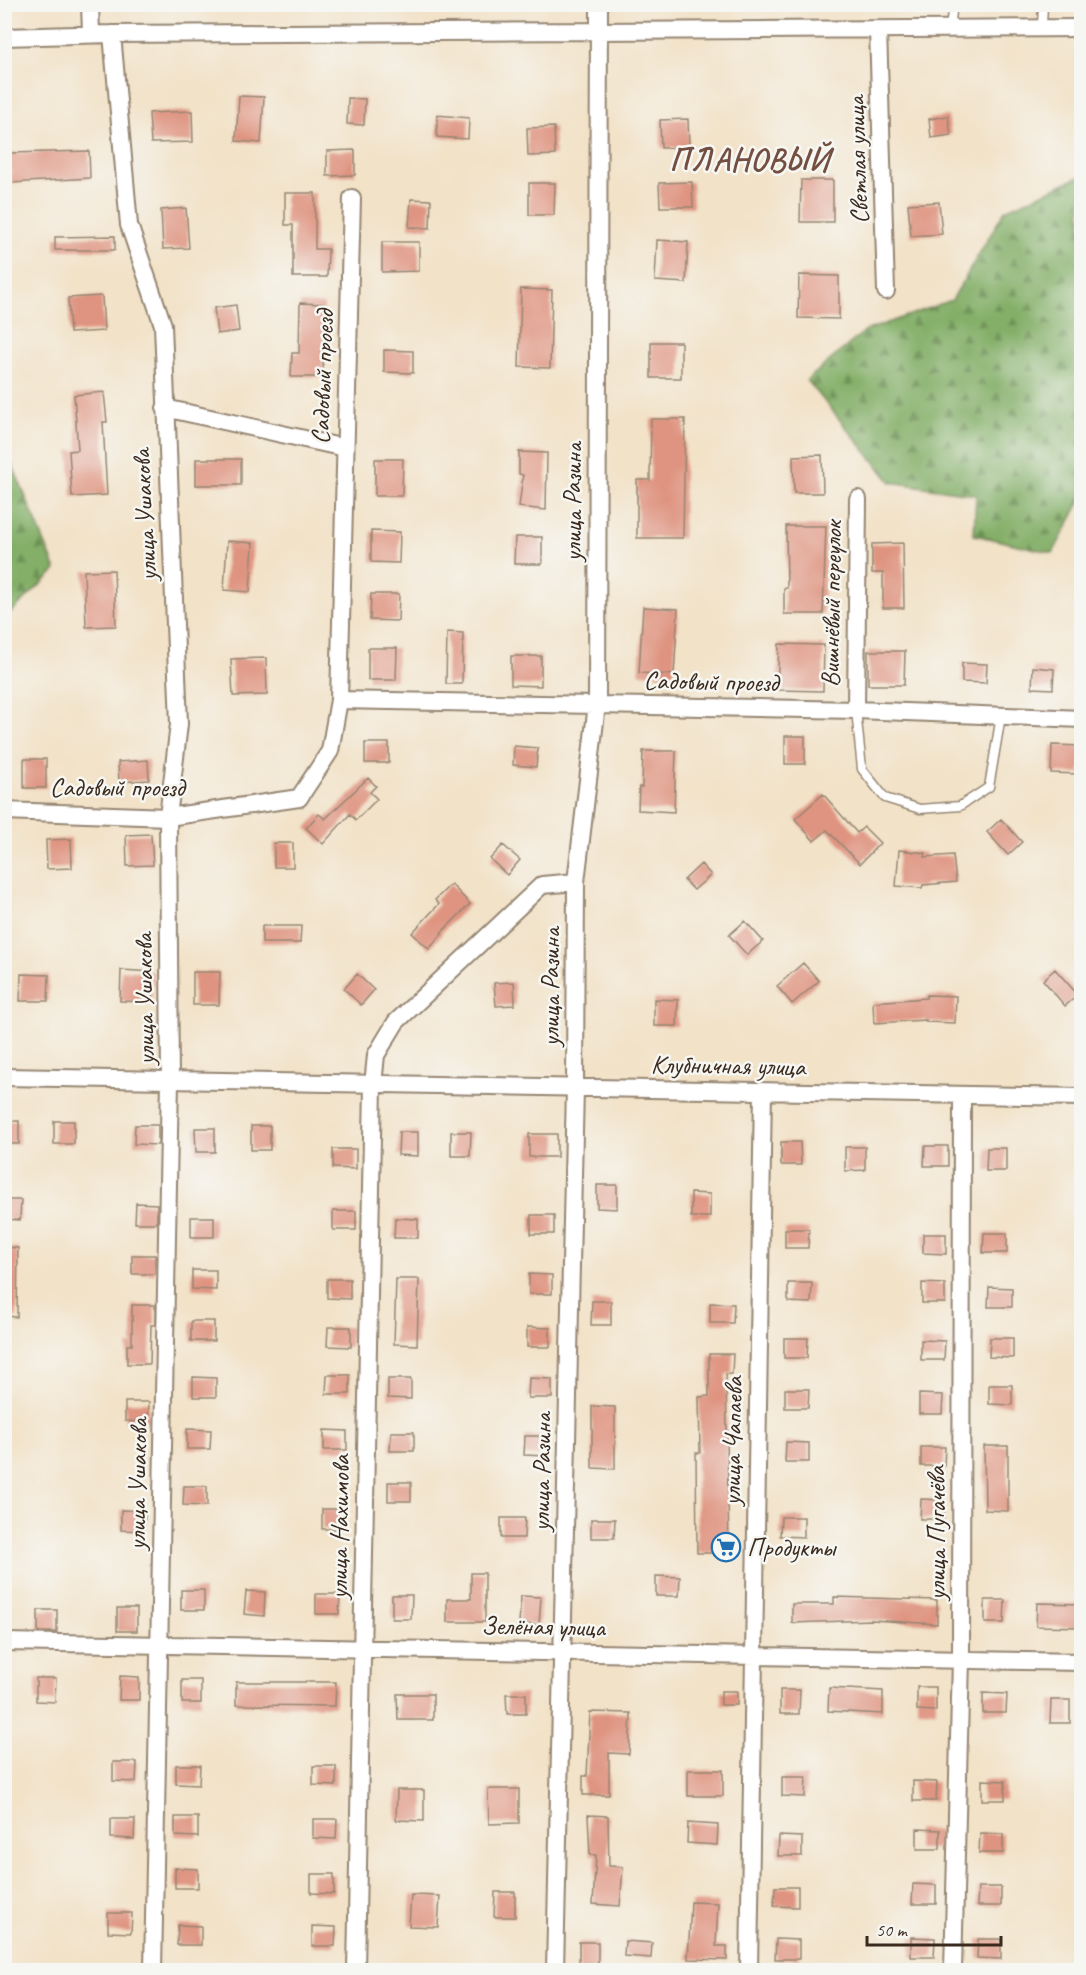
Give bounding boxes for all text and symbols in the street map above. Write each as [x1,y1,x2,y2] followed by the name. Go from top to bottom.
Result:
[839,93,876,224] street label: Светлая улица
[670,139,835,180] district label: ПЛАНОВЫЙ
[304,306,341,445] street label: Садовый проезд
[556,440,589,563] street label: улица Разина
[124,446,165,584] street label: улица Ушакова
[814,518,849,687] street label: Вишнёвый переулок
[643,664,781,699] street label: Садовый проезд
[50,771,187,804] street label: Садовый проезд
[534,925,567,1048] street label: улица Разина
[127,930,162,1067] street label: улица Ушакова
[651,1048,807,1083] street label: Клубничная улица
[715,1375,750,1508] street label: улица Чапаева
[524,1410,559,1534] street label: улица Разина
[120,1415,155,1552] street label: улица Ушакова
[322,1453,357,1601] street label: улица Нахимова
[920,1464,953,1602] street label: улица Пугачёва
[710,1531,742,1563] supermarket icon: Продукты
[747,1531,838,1564] place label: Продукты
[481,1609,607,1644] street label: Зелёная улица
[867,1909,1000,1947] scale bar
[876,1919,909,1941] text: 50 m

